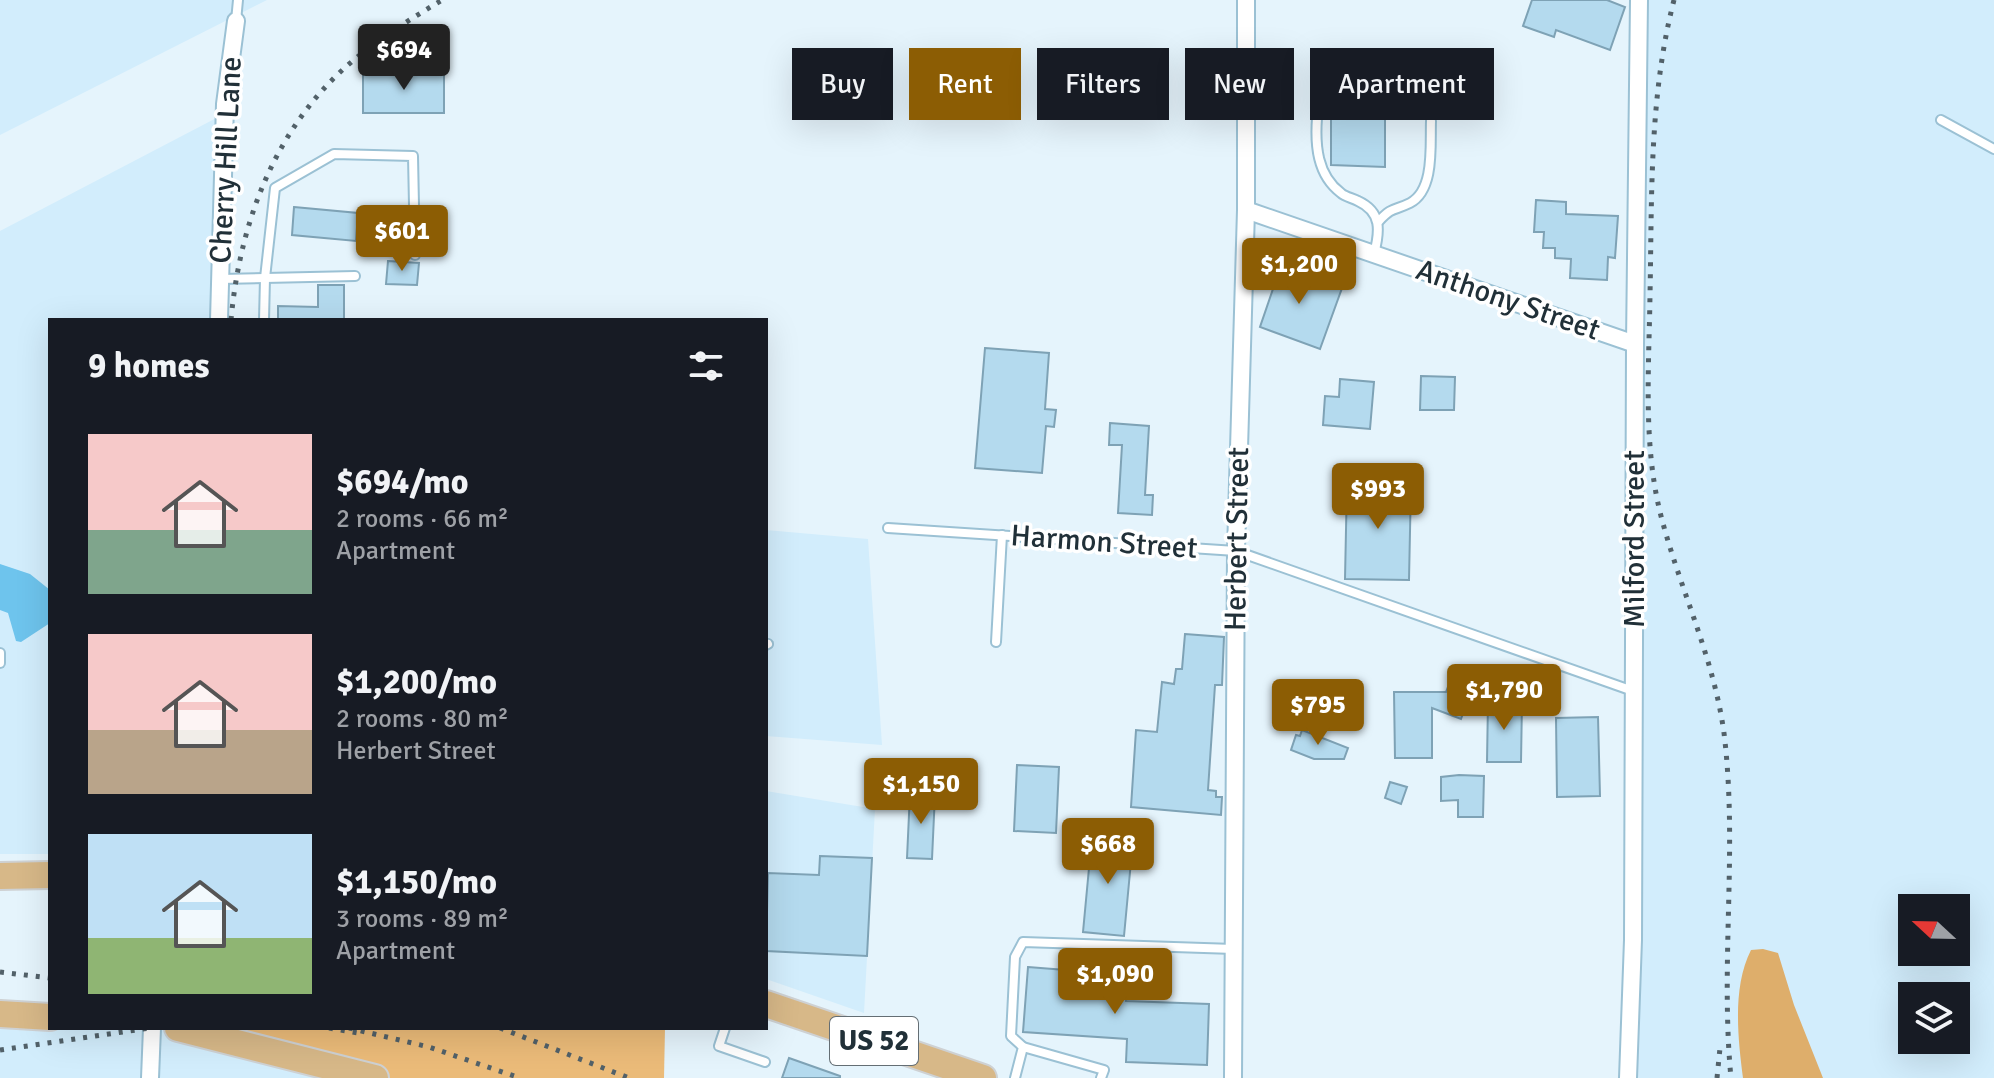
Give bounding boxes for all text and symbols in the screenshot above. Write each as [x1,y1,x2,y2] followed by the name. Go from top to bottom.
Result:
[357,24,451,92] pin: $694
[376,34,432,66] text: $694
[792,48,893,120] chip: Buy
[909,48,1021,120] chip: Rent
[1037,48,1169,120] chip: Filters
[1185,48,1294,120] chip: New
[1310,48,1494,120] chip: Apartment
[202,56,250,264] street label: Cherry Hill Lane
[355,205,449,273] pin: $601
[374,215,430,247] text: $601
[1234,238,1364,306] pin: $1,200
[1260,248,1338,280] text: $1,200
[1411,251,1605,349] street label: Anthony Street
[684,344,728,388] icon: filters
[88,345,209,387] text: 9 homes
[1217,447,1257,631] street label: Herbert Street
[1616,450,1653,628] street label: Milford Street
[336,461,469,503] text: $694/mo
[1331,463,1425,531] pin: $993
[152,466,248,562] icon: home
[1350,473,1406,505] text: $993
[336,503,509,535] text: 2 rooms · 66 m²
[1009,517,1199,567] street label: Harmon Street
[336,535,455,567] text: Apartment
[336,661,497,703] text: $1,200/mo
[1439,664,1569,732] pin: $1,790
[152,666,248,762] icon: home
[1465,674,1543,706] text: $1,790
[1271,679,1365,747] pin: $795
[1290,689,1346,721] text: $795
[336,703,509,735] text: 2 rooms · 80 m²
[336,735,496,767] text: Herbert Street
[856,758,986,826] pin: $1,150
[882,768,960,800] text: $1,150
[1061,818,1155,886] pin: $668
[1080,828,1136,860] text: $668
[336,861,497,903] text: $1,150/mo
[152,866,248,962] icon: home
[1898,894,1970,966] north arrow
[1898,894,1970,1054] map controls
[336,903,509,935] text: 3 rooms · 89 m²
[336,935,455,967] text: Apartment
[1050,948,1180,1016] pin: $1,090
[1076,958,1154,990] text: $1,090
[1898,982,1970,1054] button: layers
[830,1017,918,1065] road number: US 52

